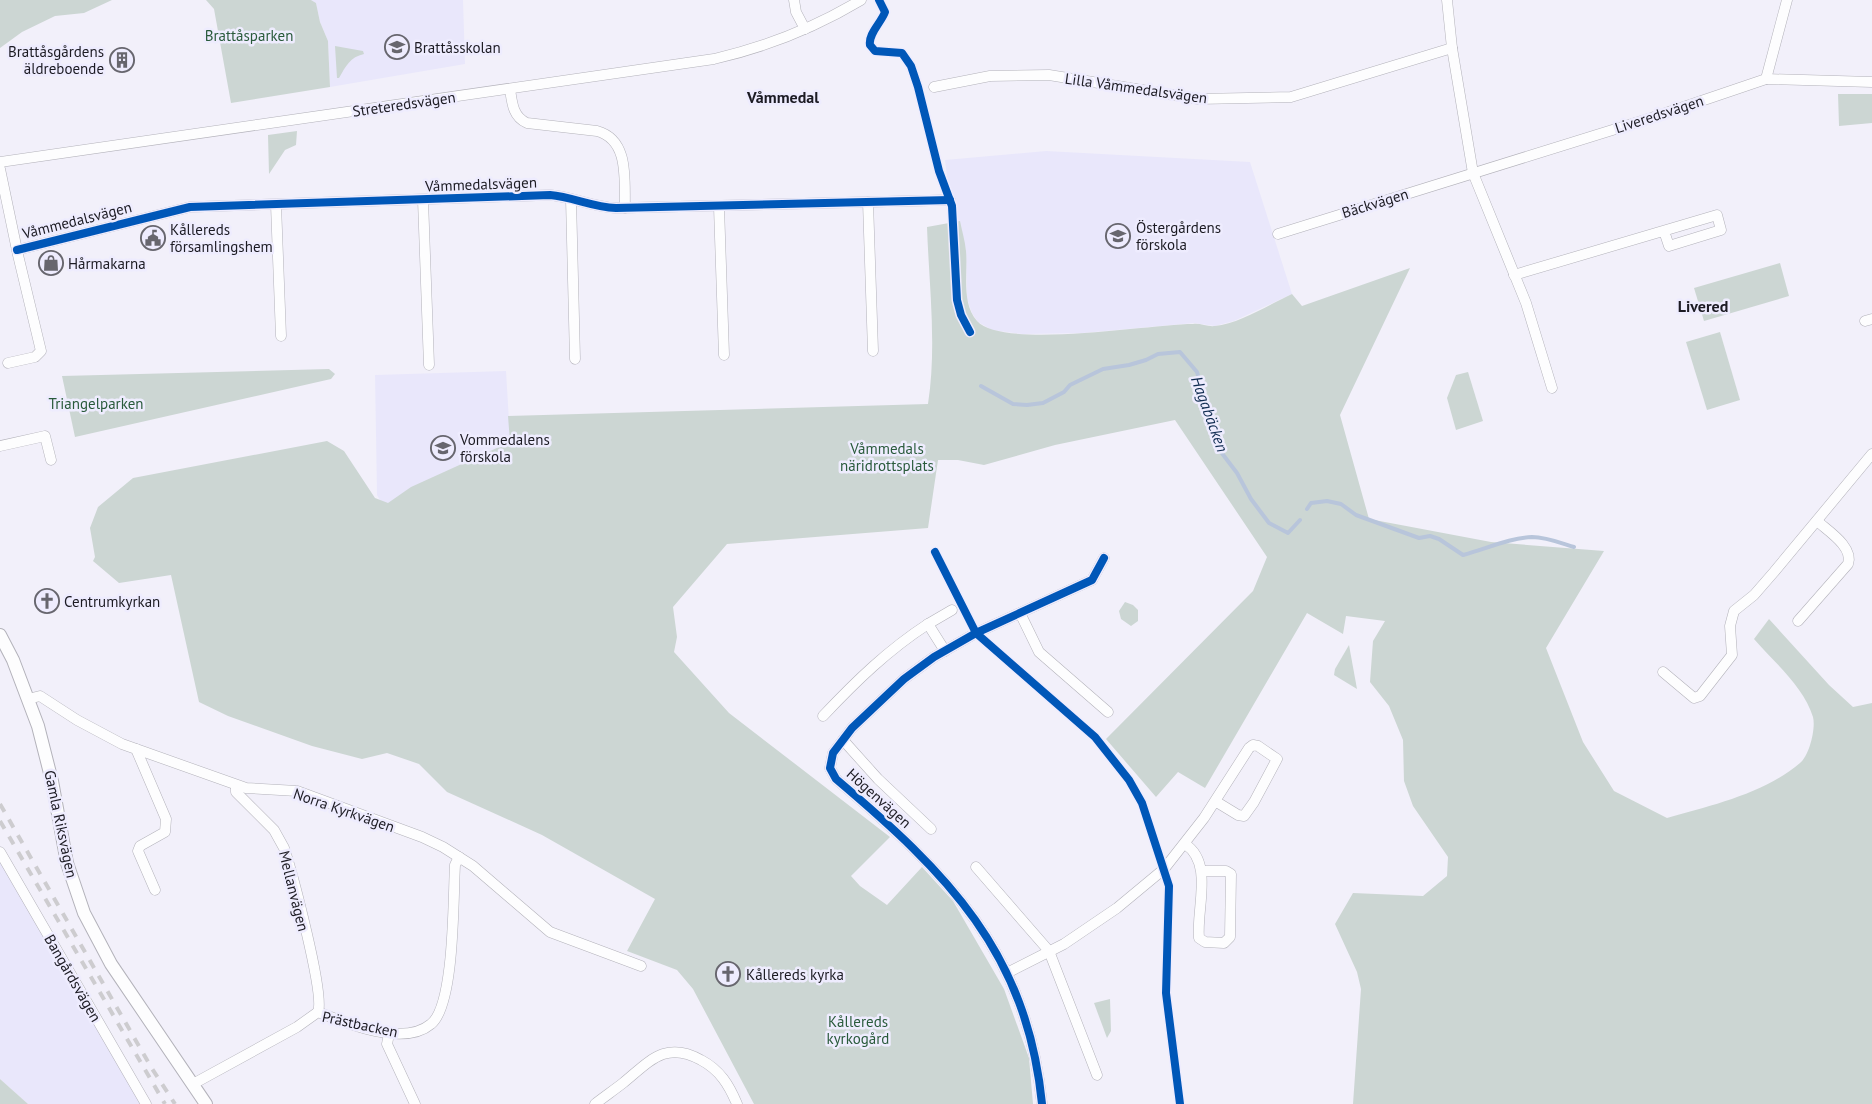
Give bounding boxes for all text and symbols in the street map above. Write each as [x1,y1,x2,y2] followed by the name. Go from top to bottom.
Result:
[205,26,293,45] park label: Brattåsparken
[384,34,410,60] school or university icon: Brattåsskolan
[414,38,501,57] place label: Brattåsskolan
[8,42,104,78] place label: Brattåsgårdens äldreboende
[109,47,135,73] building icon: Brattåsgårdens äldreboende
[1064,69,1208,107] street label: Lilla Våmmedalsvägen
[351,87,457,121] street label: Streteredsvägen
[746,87,819,107] district label: Våmmedal
[1612,91,1706,137] street label: Liveredsvägen
[424,173,537,195] street label: Våmmedalsvägen
[1339,184,1411,222] street label: Bäckvägen
[19,197,134,243] street label: Våmmedalsvägen
[1136,218,1221,254] place label: Östergårdens förskola
[170,220,273,256] place label: Kållereds församlingshem
[1105,223,1131,249] school or university icon: Östergårdens förskola
[140,225,166,251] public building icon: Kållereds församlingshem
[38,250,64,276] shop icon: Hårmakarna
[68,254,146,273] place label: Hårmakarna
[1678,296,1728,316] district label: Livered
[1187,373,1233,455] water label: Hagabäcken
[48,394,144,413] park label: Triangelparken
[459,430,550,466] place label: Vommedalens förskola
[430,435,456,461] school or university icon: Vommedalens förskola
[840,439,934,475] park label: Våmmedals näridrottsplats
[34,588,60,614] church icon: Centrumkyrkan
[64,592,160,611] place label: Centrumkyrkan
[843,764,915,832] street label: Högenvägen
[40,768,82,880] street label: Gamla Riksvägen
[291,784,397,836] street label: Norra Kyrkvägen
[275,849,313,933] street label: Mellanvägen
[40,931,106,1025] street label: Bangårdsvägen
[715,961,741,987] church icon: Kållereds kyrka
[746,965,844,984] place label: Kållereds kyrka
[320,1007,400,1041] street label: Prästbacken
[827,1012,889,1048] park label: Kållereds kyrkogård

